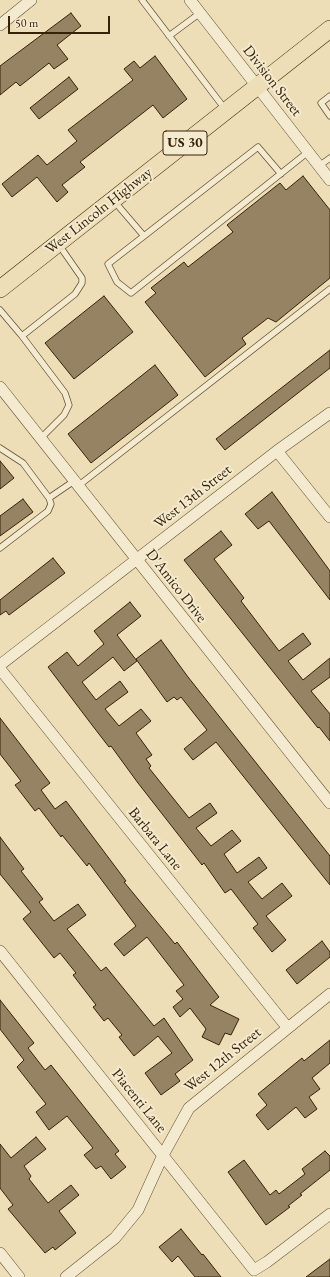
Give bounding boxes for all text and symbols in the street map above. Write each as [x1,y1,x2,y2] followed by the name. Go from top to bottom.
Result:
[10,8,112,34] scale bar
[15,15,38,31] text: 50 m
[239,42,305,120] street label: Division Street
[163,131,207,155] road number: US 30
[42,164,156,258] street label: West Lincoln Highway
[151,461,235,533] street label: West 13th Street
[142,546,210,626] street label: D'Amico Drive
[124,804,186,874] street label: Barbara Lane
[181,1024,265,1096] street label: West 12th Street
[108,1065,170,1137] street label: Piacenti Lane

